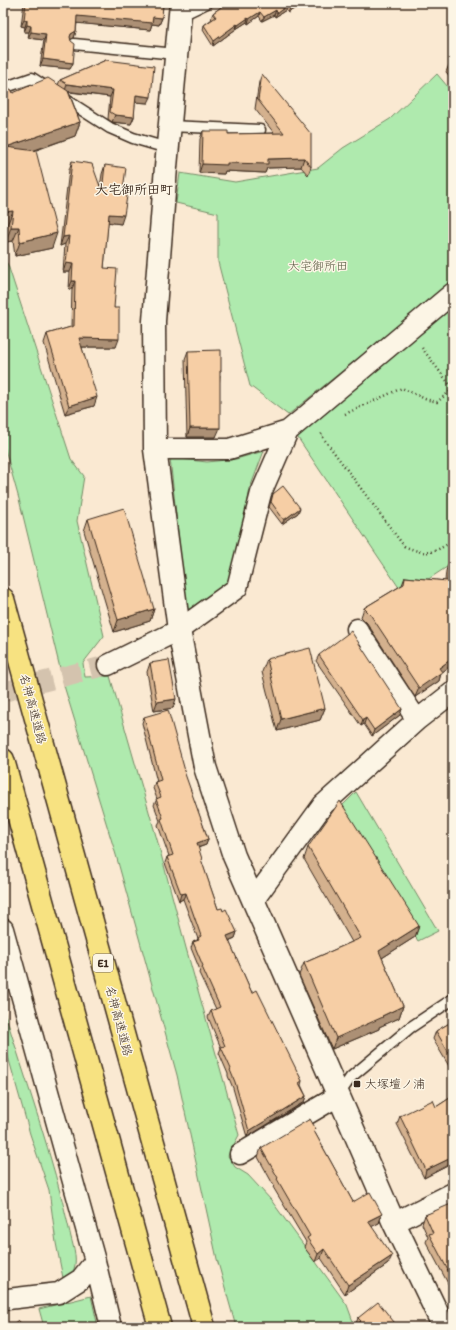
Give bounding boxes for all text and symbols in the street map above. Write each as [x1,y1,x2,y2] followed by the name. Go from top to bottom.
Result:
[95,182,173,197] district label: 大宅御所田町
[288,259,348,273] park label: 大宅御所田
[17,672,49,746] street label: 名神高速道路
[93,954,113,972] road number: E1
[103,984,135,1058] street label: 名神高速道路
[365,1077,425,1091] place label: 大塚壇ノ浦
[352,1079,362,1089] marker: 大塚壇ノ浦

